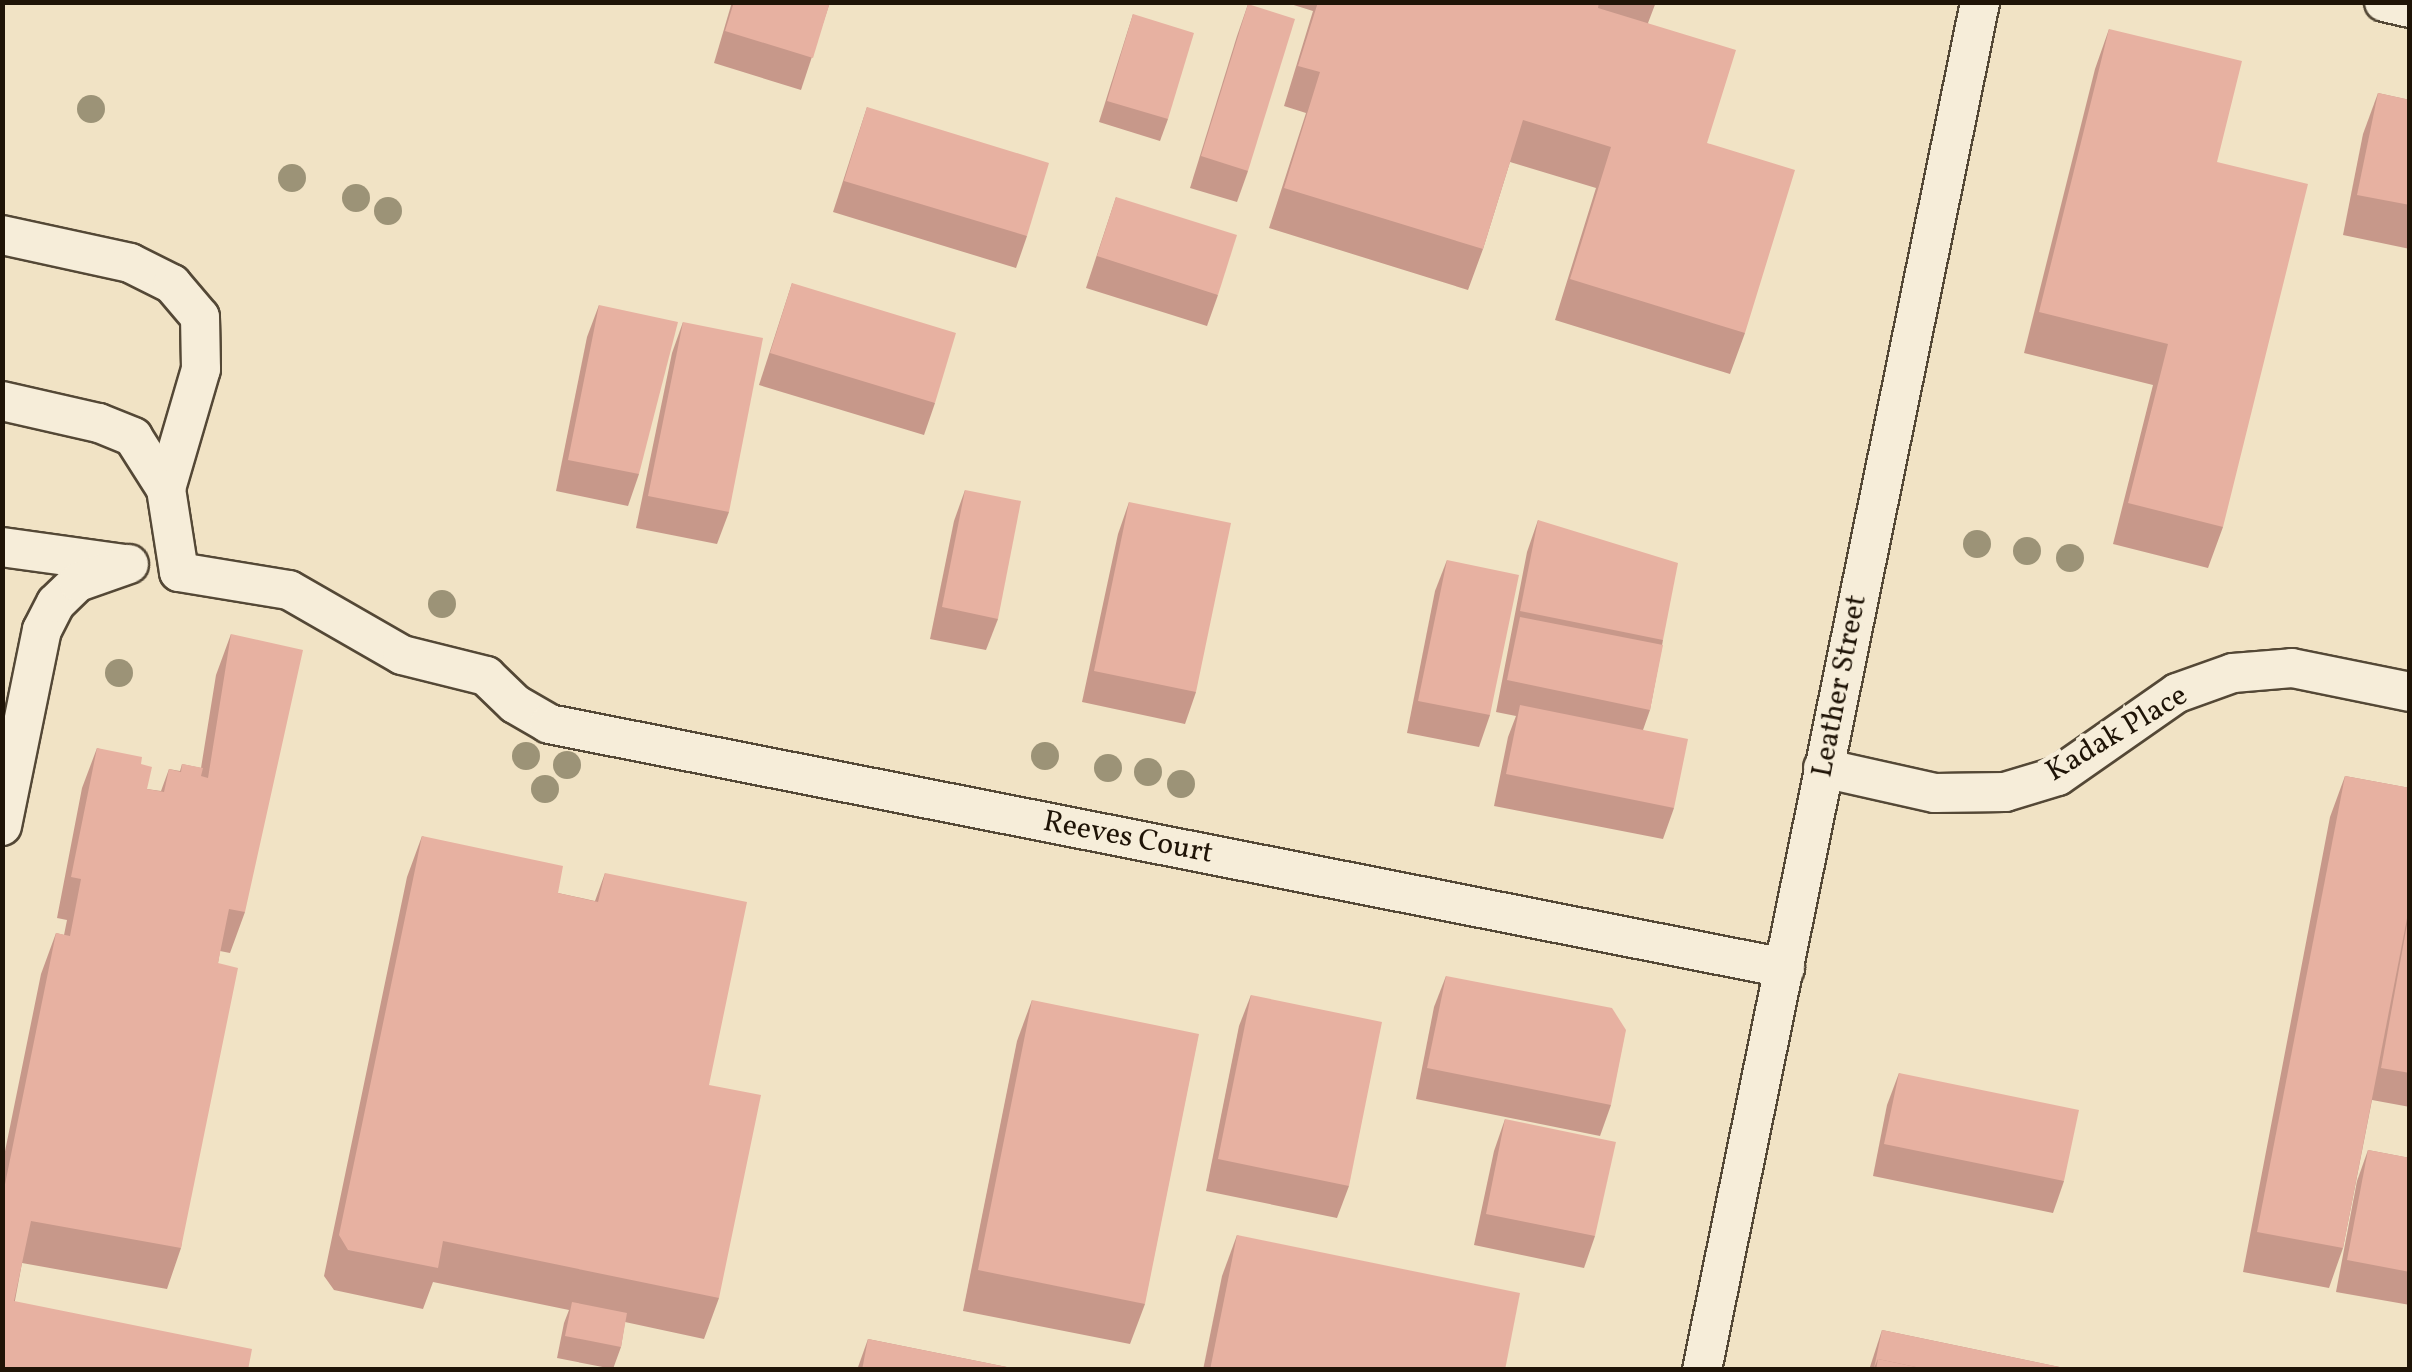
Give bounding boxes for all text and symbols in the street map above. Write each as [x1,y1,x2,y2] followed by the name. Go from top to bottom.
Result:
[1805,592,1875,780] street label: Leather Street
[2040,678,2194,790] street label: Kadak Place
[1040,804,1216,872] street label: Reeves Court

